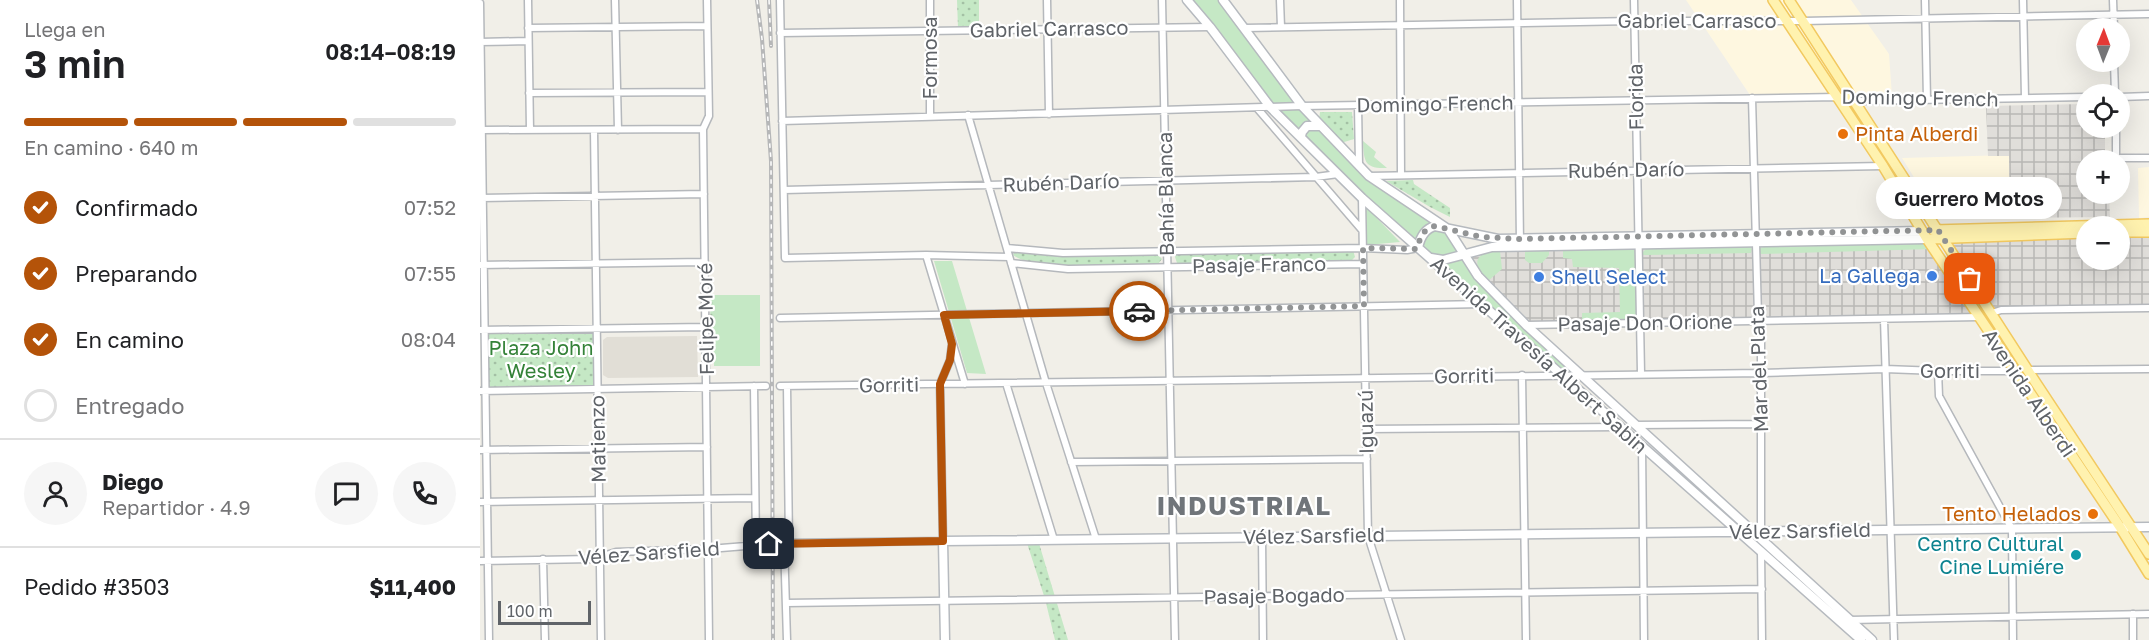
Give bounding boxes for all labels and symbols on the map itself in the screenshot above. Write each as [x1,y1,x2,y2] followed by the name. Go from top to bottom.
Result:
[1618,8,1776,32] street label: Gabriel Carrasco
[969,15,1129,41] street label: Gabriel Carrasco
[917,16,941,100] street label: Formosa
[2076,18,2130,72] north arrow
[1622,63,1648,131] street label: Florida
[1841,84,1999,110] street label: Domingo French
[1356,90,1514,116] street label: Domingo French
[1855,121,1978,145] place label: Pinta Alberdi
[1836,127,1850,141] marker: Pinta Alberdi
[1152,132,1178,256] street label: Bahía Blanca
[1567,156,1685,182] street label: Rubén Darío
[1002,168,1120,196] street label: Rubén Darío
[1877,177,2063,219] callout: Guerrero Motos
[1192,251,1326,277] street label: Pasaje Franco
[1426,251,1653,458] street label: Avenida Travesía Albert Sabin
[1944,253,1995,304] pin
[692,263,718,375] street label: Felipe Moré
[1819,263,1920,287] place label: La Gallega
[1551,264,1667,288] place label: Shell Select
[1925,269,1939,283] marker: La Gallega
[1532,270,1546,284] marker: Shell Select
[1109,281,1169,341] courier
[1744,305,1772,433] street label: Mar del Plata
[1557,308,1733,336] street label: Pasaje Don Orione
[1978,324,2082,461] street label: Avenida Alberdi
[489,335,594,382] park label: Plaza John Wesley
[1920,358,1980,382] street label: Gorriti
[1434,362,1494,388] street label: Gorriti
[859,371,919,397] street label: Gorriti
[1352,390,1378,454] street label: Iguazú
[584,395,610,483] street label: Matienzo
[1156,490,1332,521] district label: INDUSTRIAL
[1942,501,2081,525] place label: Tento Helados
[2086,507,2100,521] marker: Tento Helados
[1729,517,1871,543] street label: Vélez Sarsfield
[743,518,794,569] pin
[1243,522,1385,548] street label: Vélez Sarsfield
[1917,531,2064,578] place label: Centro Cultural Cine Lumiére
[577,535,721,569] street label: Vélez Sarsfield
[2069,548,2083,562] marker: Centro Cultural Cine Lumiére
[1203,582,1345,608] street label: Pasaje Bogado
[498,598,591,626] scale bar

